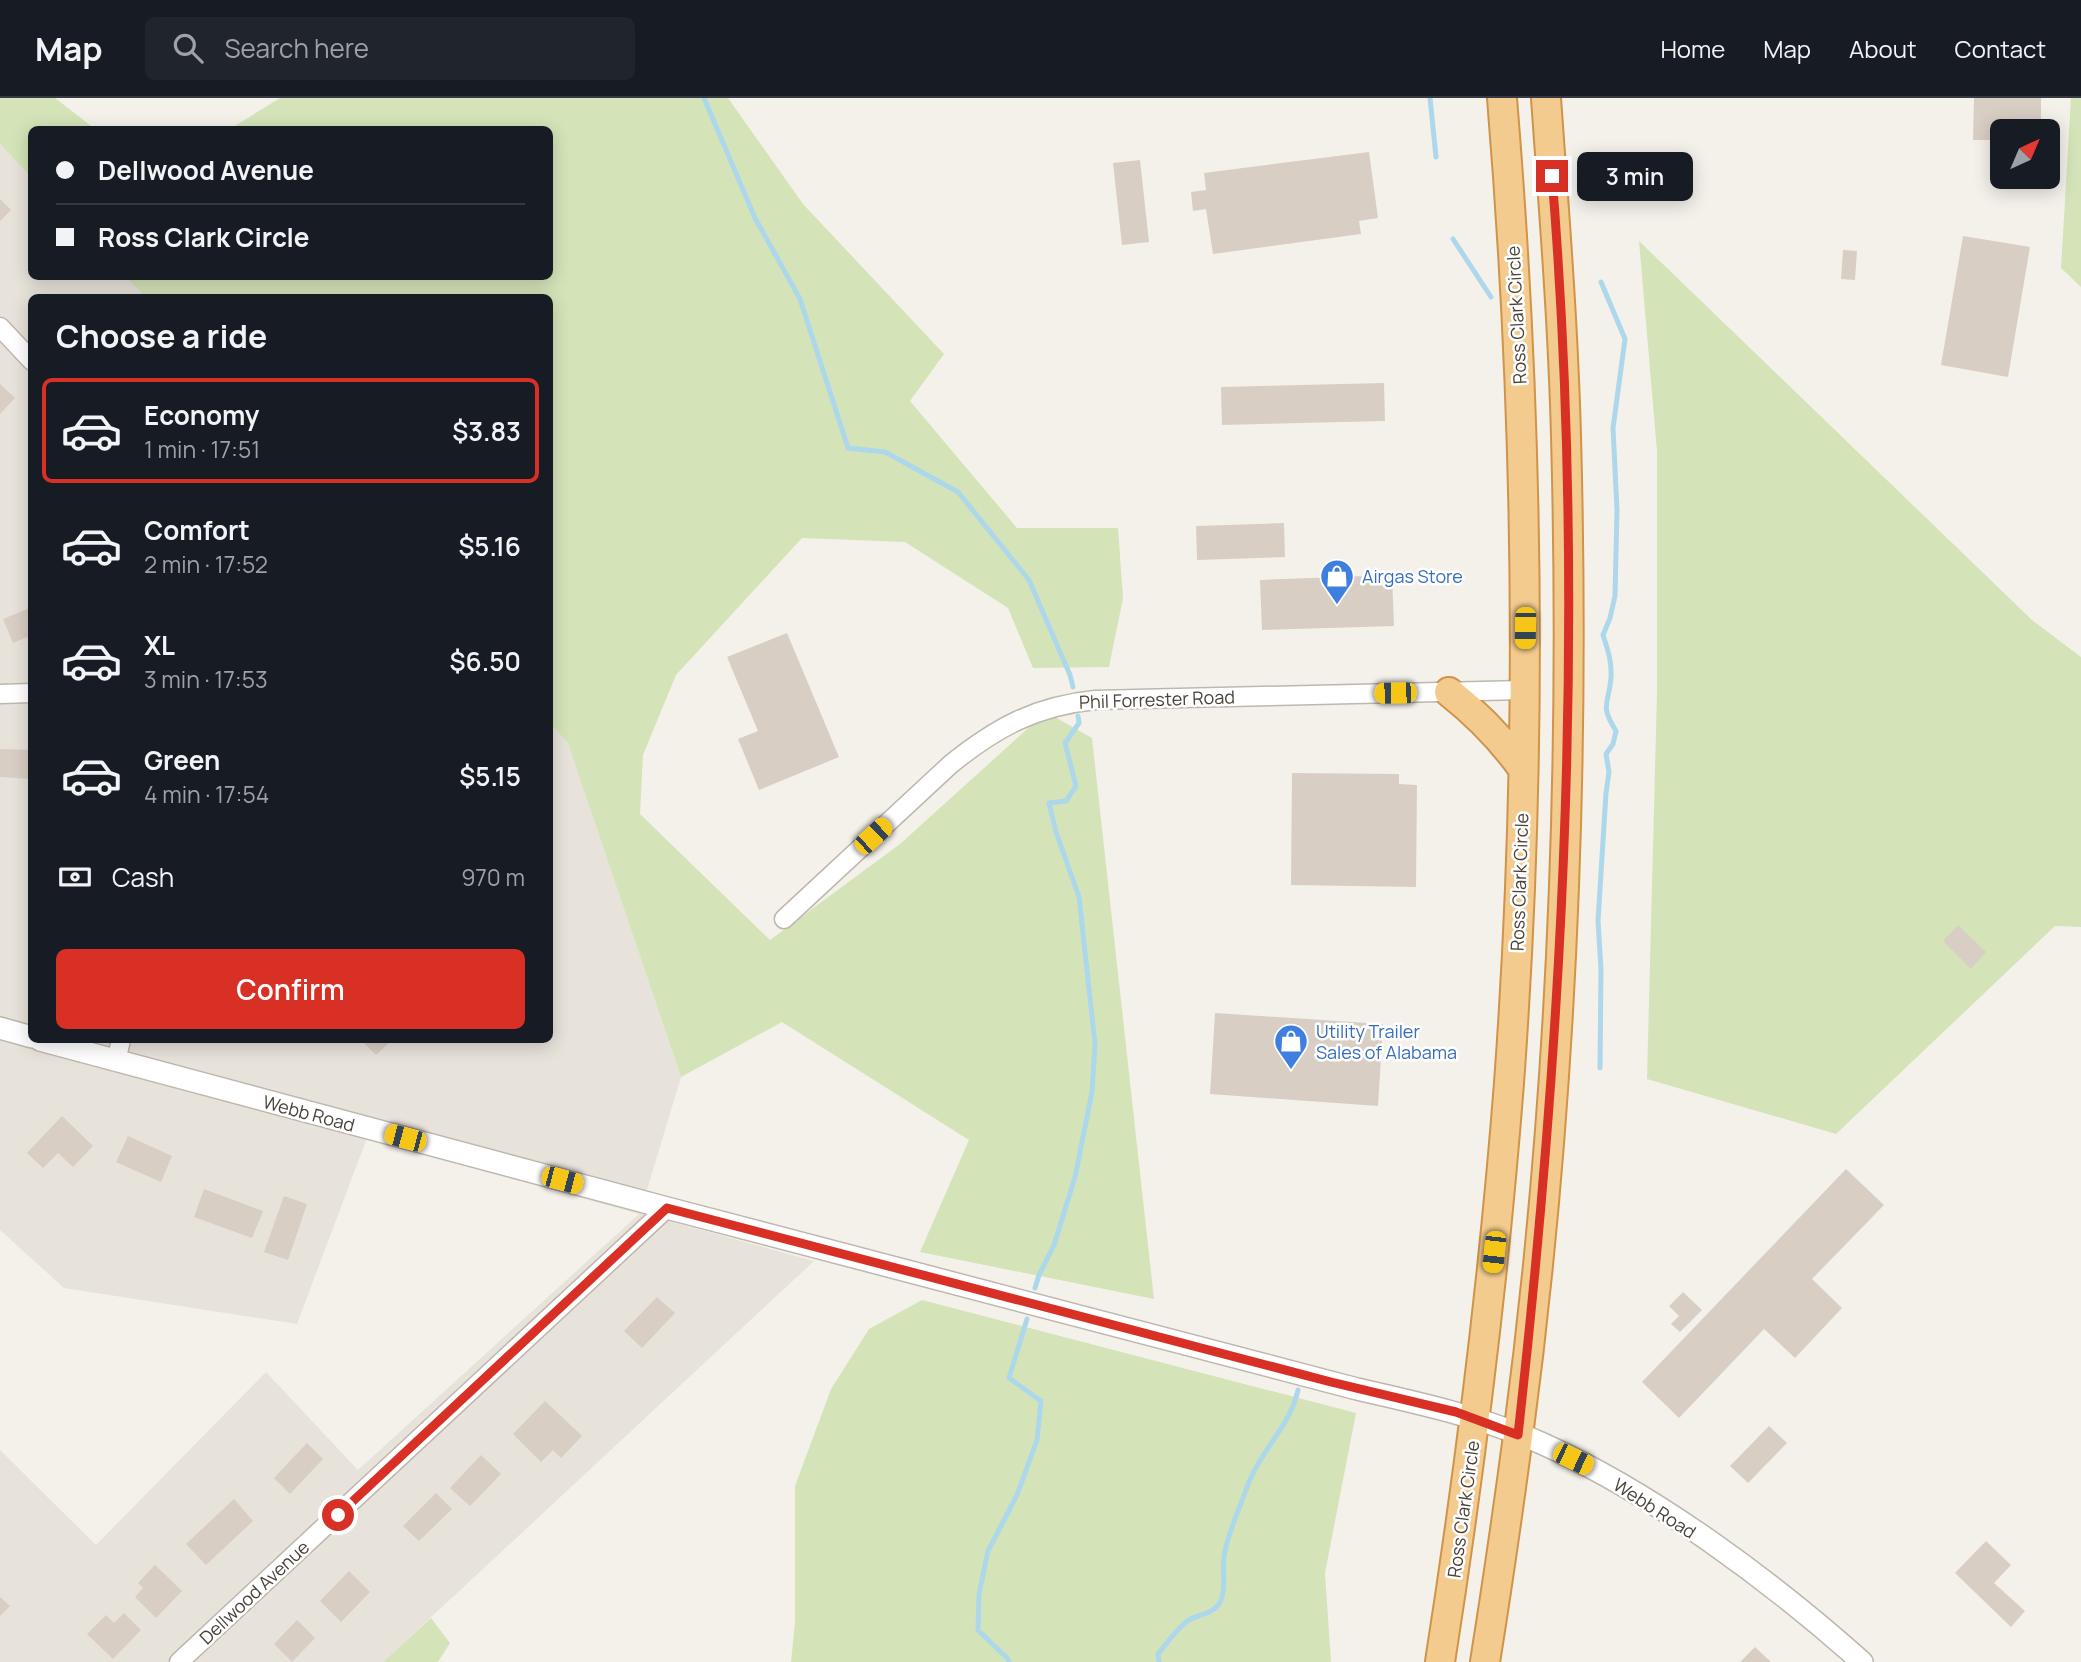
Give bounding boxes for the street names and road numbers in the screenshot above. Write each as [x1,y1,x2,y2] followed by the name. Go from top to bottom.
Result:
[1500,245,1532,385] street label: Ross Clark Circle
[1079,684,1235,714] street label: Phil Forrester Road
[1505,812,1533,952] street label: Ross Clark Circle
[261,1089,357,1137] street label: Webb Road
[1441,1439,1485,1579] street label: Ross Clark Circle
[1609,1472,1701,1544] street label: Webb Road
[194,1535,314,1649] street label: Dellwood Avenue

